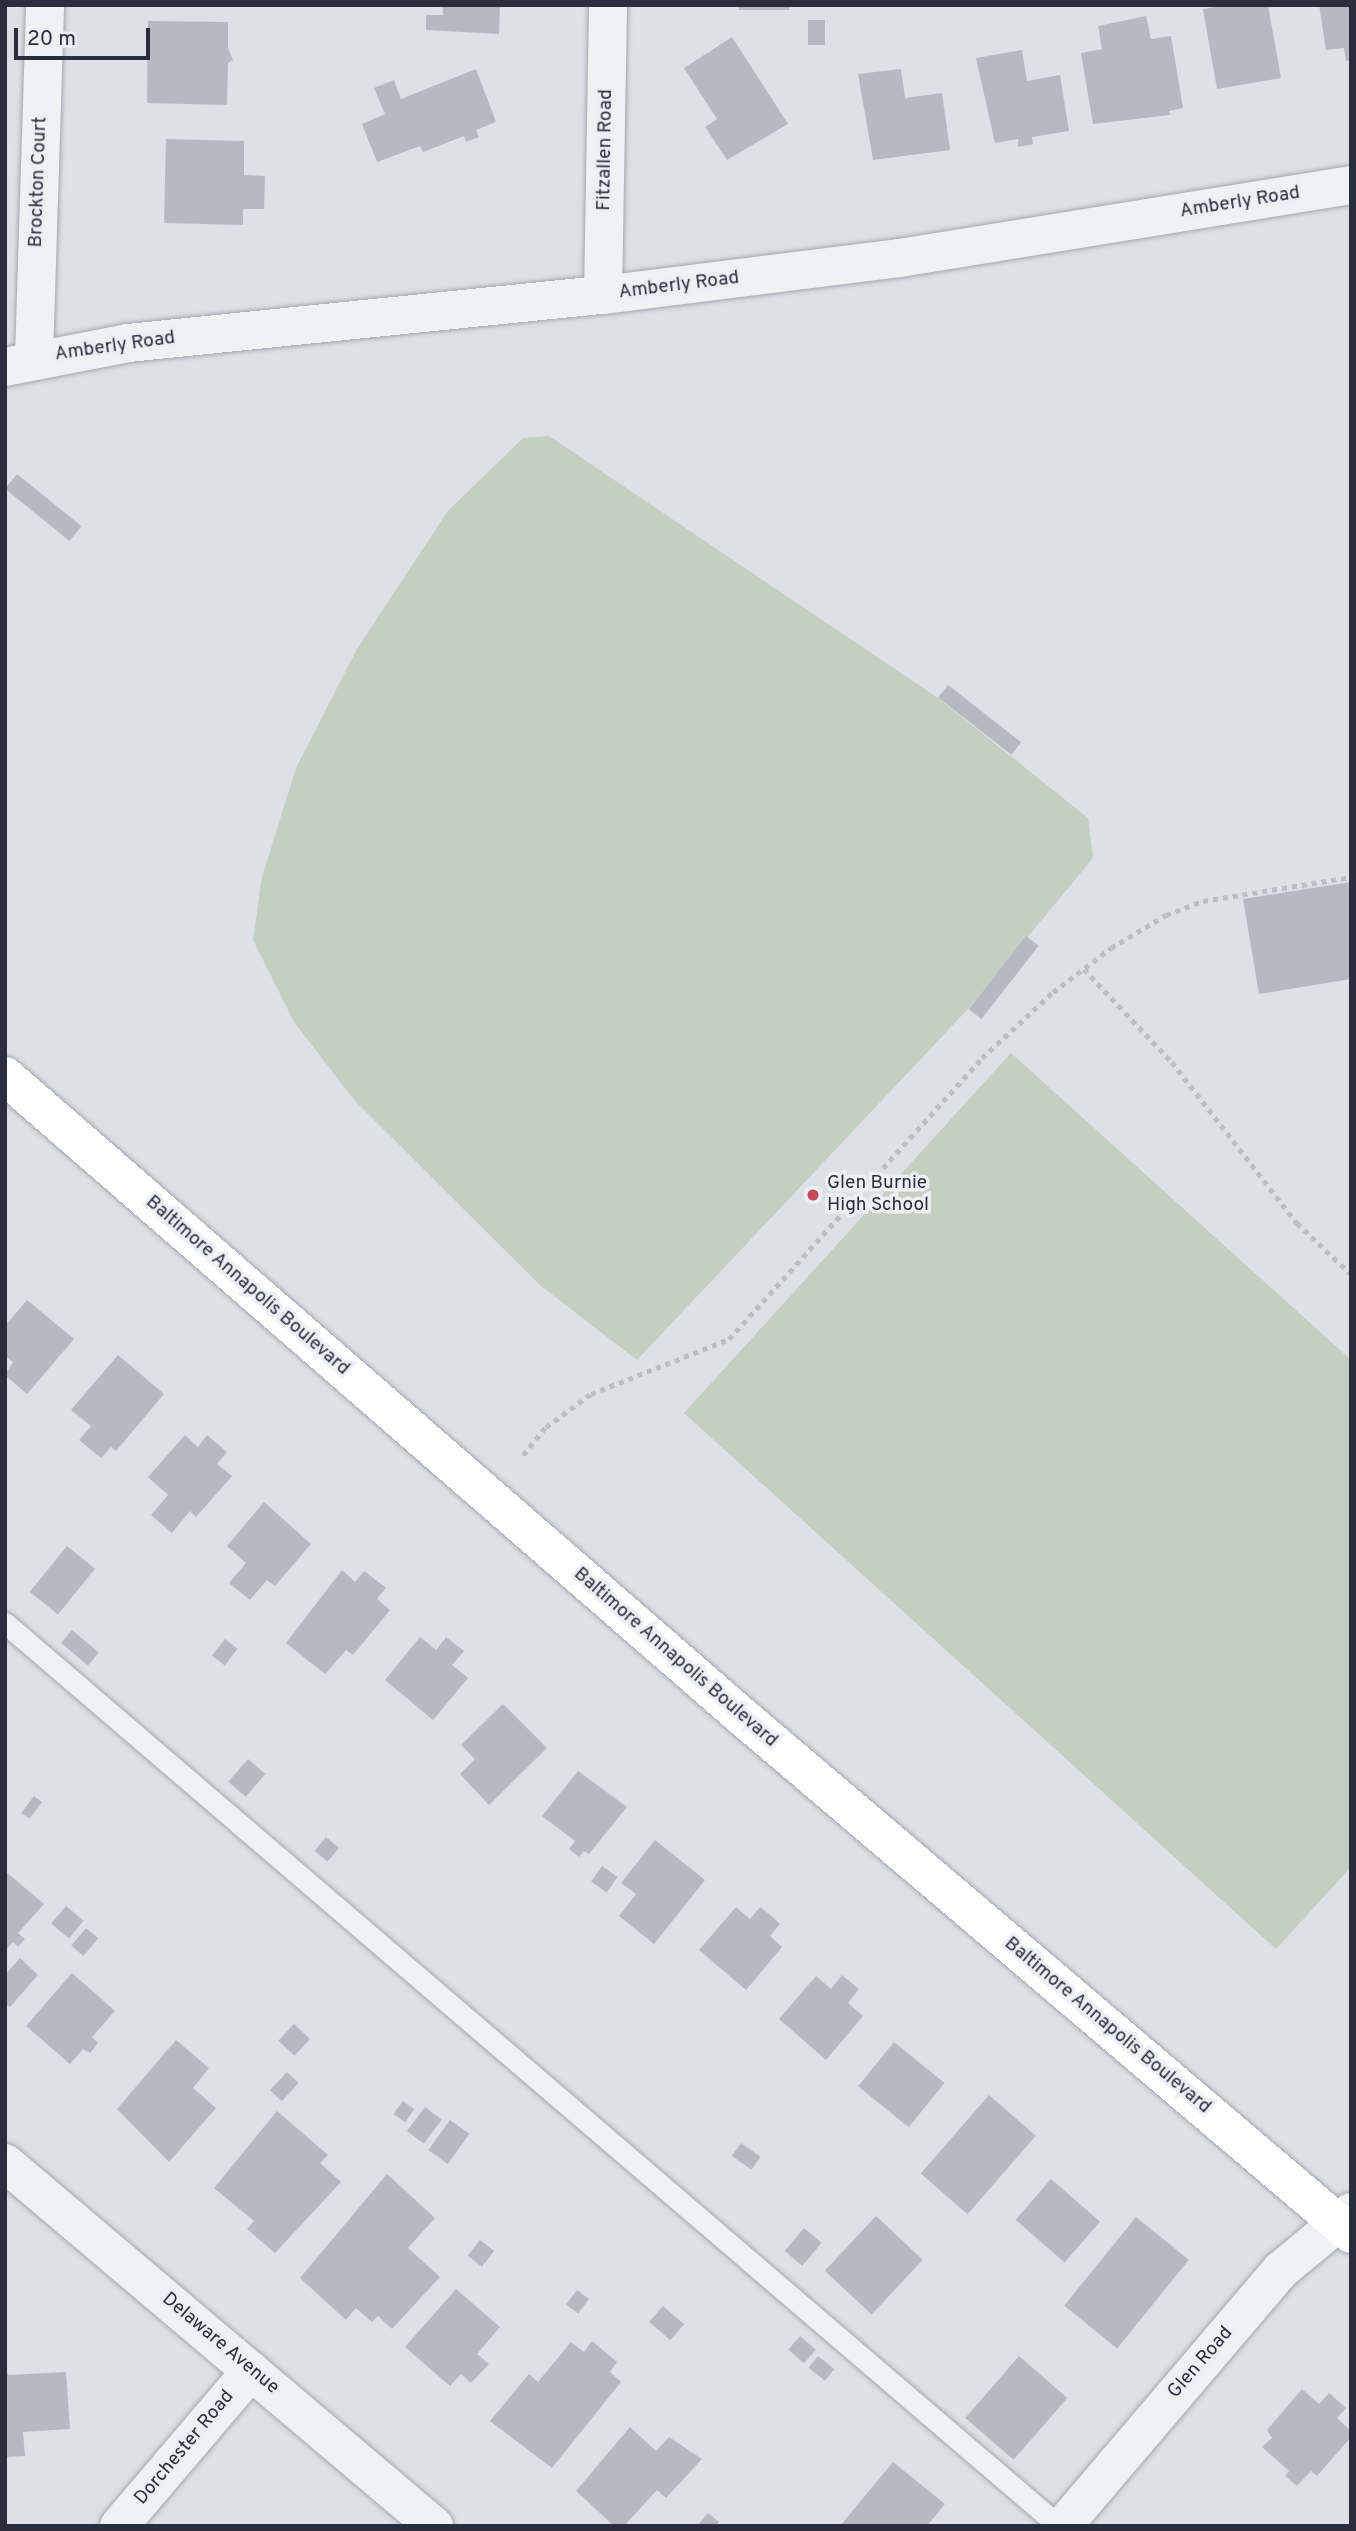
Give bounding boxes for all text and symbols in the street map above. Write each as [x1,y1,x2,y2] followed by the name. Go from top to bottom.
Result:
[18,14,154,58] scale bar
[27,26,76,53] text: 20 m
[594,89,618,211] street label: Fitzallen Road
[25,116,53,248] street label: Brockton Court
[1178,182,1302,224] street label: Amberly Road
[617,267,741,305] street label: Amberly Road
[53,327,177,367] street label: Amberly Road
[827,1173,929,1217] place label: Glen Burnie High School
[805,1187,821,1203] marker: Glen Burnie High School
[140,1191,354,1381] street label: Baltimore Annapolis Boulevard
[568,1563,782,1753] street label: Baltimore Annapolis Boulevard
[999,1933,1215,2119] street label: Baltimore Annapolis Boulevard
[157,2288,283,2400] street label: Delaware Avenue
[1164,2322,1238,2404] street label: Glen Road
[130,2386,240,2510] street label: Dorchester Road

